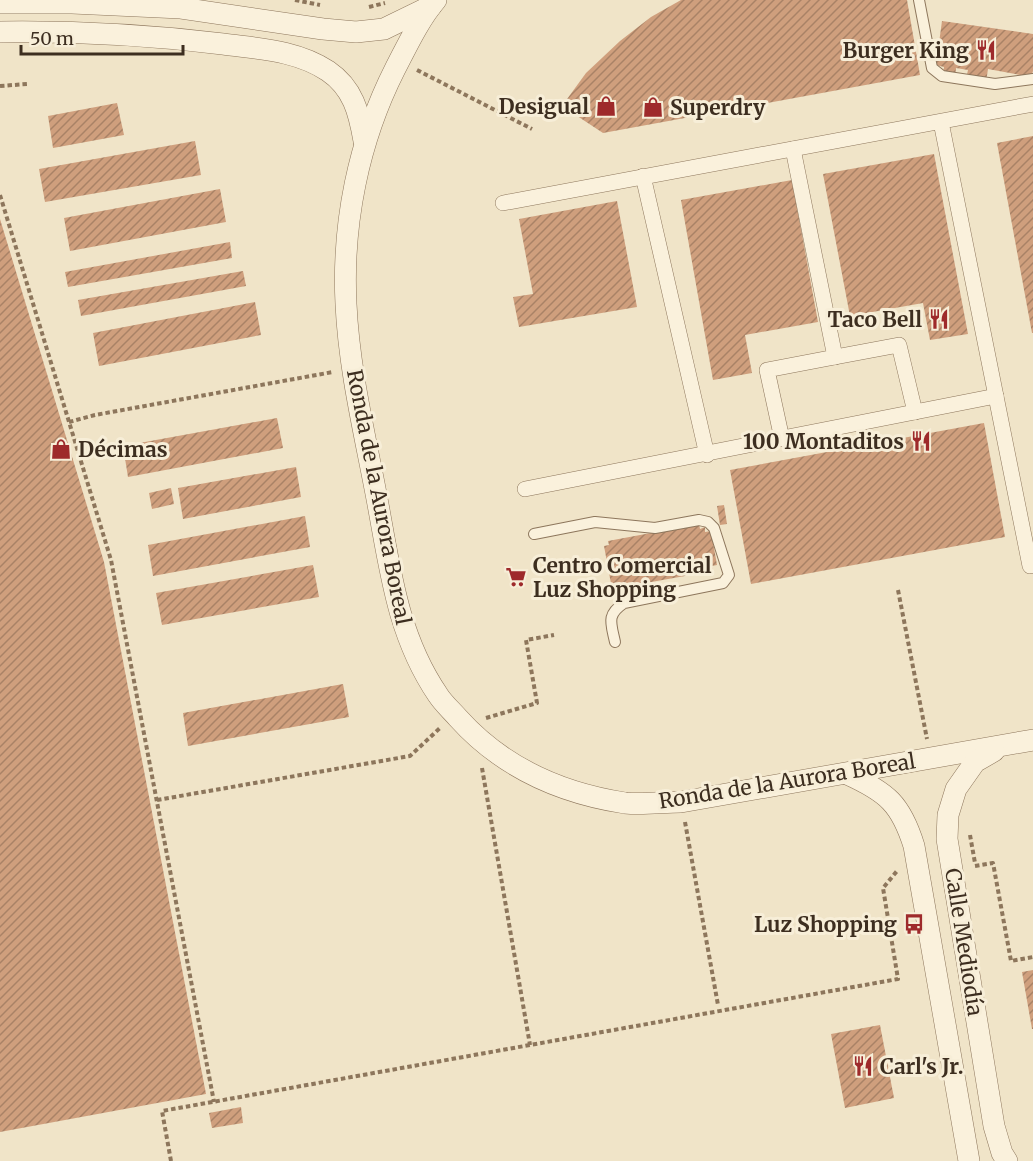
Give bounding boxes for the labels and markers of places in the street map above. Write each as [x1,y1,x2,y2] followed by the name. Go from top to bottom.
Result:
[843,37,969,64] place label: Burger King
[974,38,998,62] restaurant icon: Burger King
[498,93,589,120] place label: Desigual
[594,94,618,118] shop icon: Desigual
[670,94,766,121] place label: Superdry
[641,95,665,119] shop icon: Superdry
[827,306,922,333] place label: Taco Bell
[927,307,951,331] restaurant icon: Taco Bell
[743,428,904,455] place label: 100 Montaditos
[909,429,933,453] restaurant icon: 100 Montaditos
[78,436,168,463] place label: Décimas
[49,437,73,461] shop icon: Décimas
[533,552,712,603] place label: Centro Comercial Luz Shopping
[504,565,528,589] supermarket icon: Centro Comercial Luz Shopping
[754,911,897,938] place label: Luz Shopping
[902,912,926,936] bus stop icon: Luz Shopping
[880,1053,963,1080] place label: Carl's Jr.
[851,1054,875,1078] restaurant icon: Carl's Jr.

